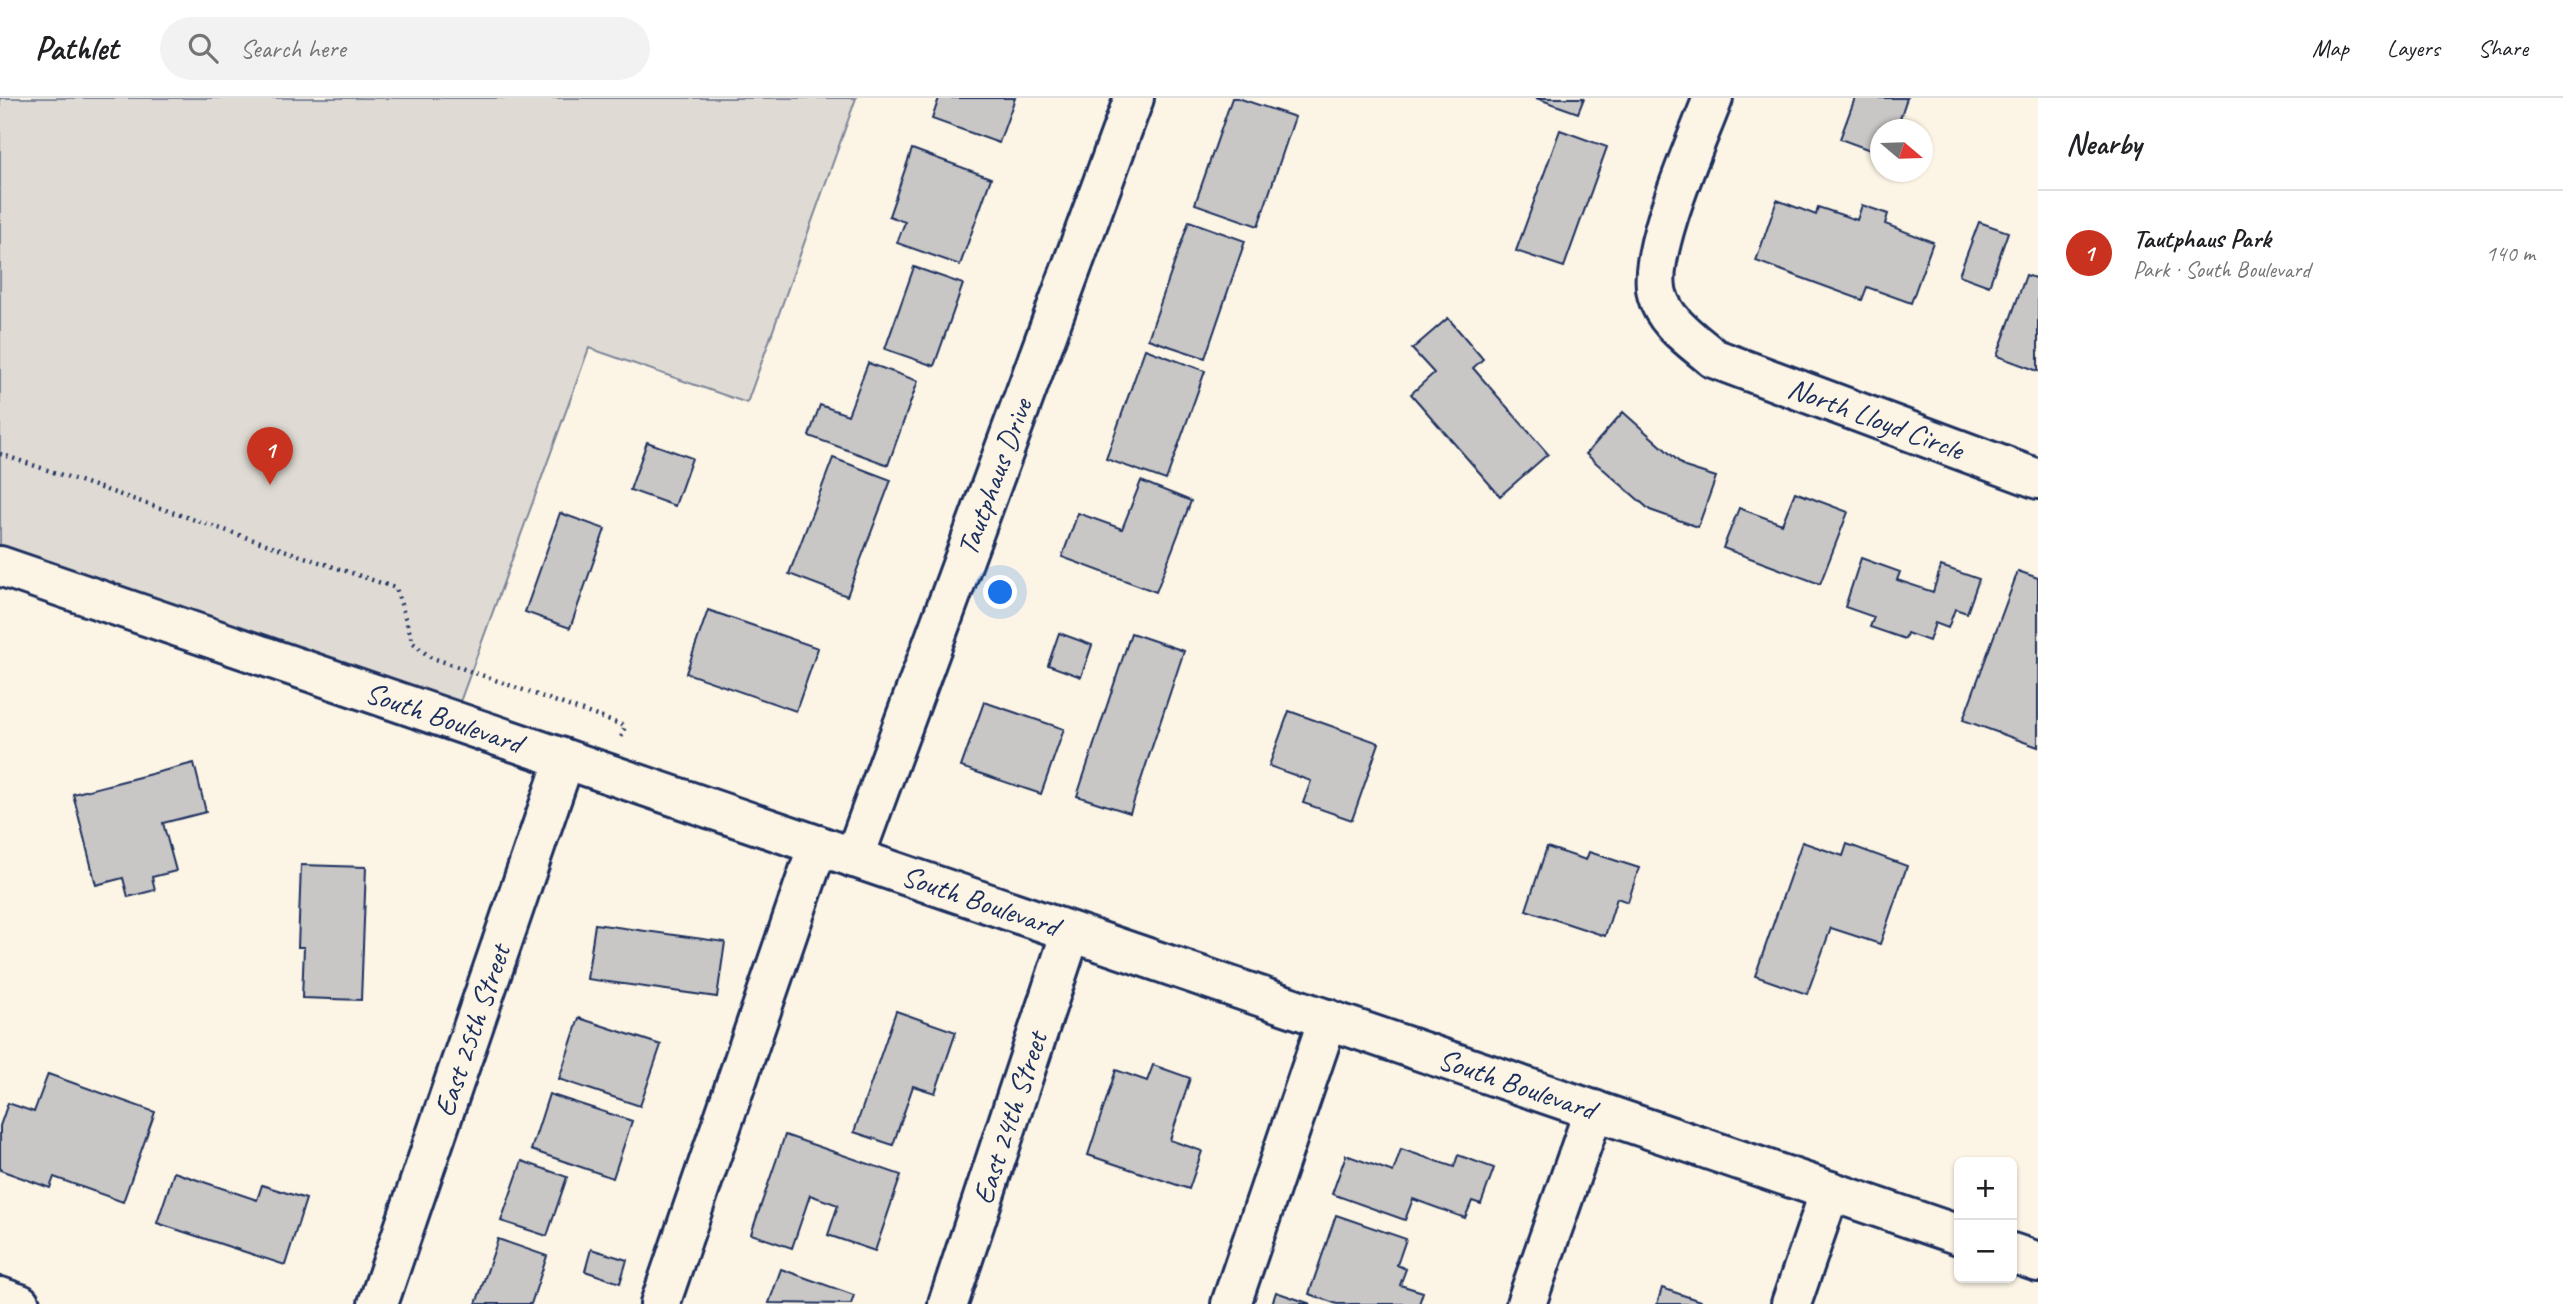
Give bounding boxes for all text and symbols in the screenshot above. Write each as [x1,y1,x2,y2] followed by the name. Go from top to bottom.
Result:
[160,17,650,80] search box
[35,27,118,69] text: Pathlet
[184,29,222,67] icon: search
[240,32,346,65] text: Search here
[2312,33,2349,63] text: Map
[2387,33,2440,63] text: Layers
[2478,33,2528,63] text: Share
[1870,119,1933,182] north arrow
[2066,125,2142,163] text: Nearby
[2133,222,2271,255] text: Tautphaus Park
[2084,239,2094,268] text: 1
[2486,239,2535,268] text: 140 m
[2133,255,2310,284] text: Park · South Boulevard
[1783,369,1971,469] street label: North Lloyd Circle
[948,391,1041,561] street label: Tautphaus Drive
[247,427,293,485] pin: 1
[983,575,1017,609] your location
[360,673,531,763] street label: South Boulevard
[897,856,1068,947] street label: South Boulevard
[425,937,520,1121] street label: East 25th Street
[963,1024,1057,1209] street label: East 24th Street
[1433,1040,1604,1130] street label: South Boulevard
[1954,1157,2017,1283] map controls
[1954,1157,2017,1220] button: +
[1954,1220,2017,1283] button: −

